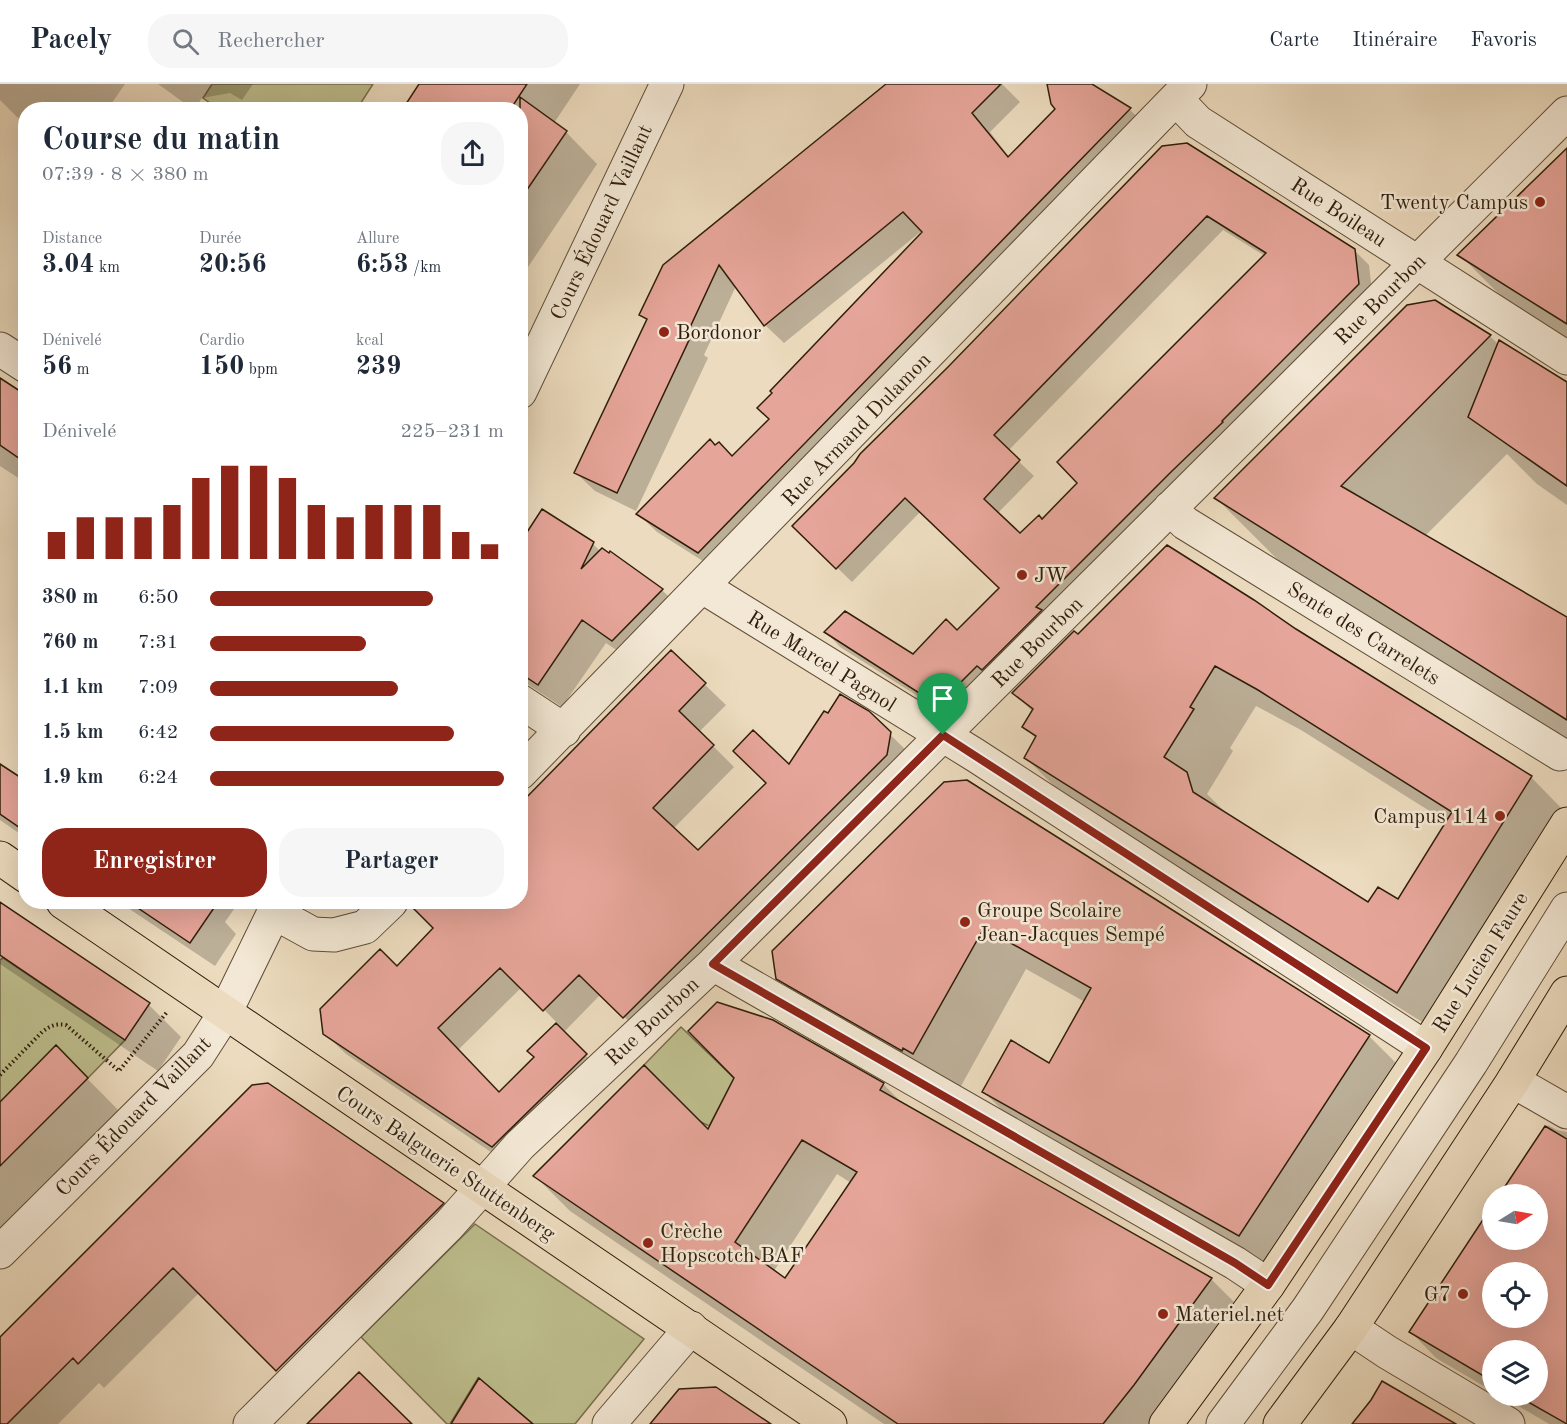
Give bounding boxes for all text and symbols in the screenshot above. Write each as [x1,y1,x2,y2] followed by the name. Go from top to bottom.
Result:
[148,14,568,68] search box
[169,25,202,58] icon: search
[30,27,112,55] text: Pacely
[217,30,325,52] text: Rechercher
[1269,30,1319,51] text: Carte
[1352,30,1438,51] text: Itinéraire
[1471,30,1537,51] text: Favoris
[544,120,657,324] street label: Cours Édouard Vaillant
[441,122,504,185] button: share
[42,124,280,157] text: Course du matin
[42,165,209,185] text: 07:39 · 8 × 380 m
[1287,175,1390,252] street label: Rue Boileau
[1380,193,1528,214] place label: Twenty Campus
[1533,195,1547,209] marker: Twenty Campus
[42,231,102,247] text: Distance
[199,231,241,247] text: Durée
[356,231,399,247] text: Allure
[1332,251,1431,350] street label: Rue Bourbon
[42,252,95,278] text: 3.04
[199,252,267,278] text: 20:56
[356,252,409,278] text: 6:53
[95,260,120,276] text: km
[409,260,441,276] text: /km
[676,323,762,344] place label: Bordonor
[657,325,671,339] marker: Bordonor
[42,333,102,349] text: Dénivelé
[199,333,245,349] text: Cardio
[356,333,384,349] text: kcal
[779,349,935,511] street label: Rue Armand Dulamon
[42,354,72,380] text: 56
[199,354,244,380] text: 150
[356,354,401,380] text: 239
[72,362,89,378] text: m
[244,362,278,378] text: bpm
[42,422,116,442] text: Dénivelé
[401,422,504,442] text: 225–231 m
[1034,566,1068,587] place label: JW
[1015,568,1029,582] marker: JW
[1283,579,1443,690] street label: Sente des Carrelets
[42,588,98,608] text: 380 m
[138,588,178,608] text: 6:50
[989,594,1088,693] street label: Rue Bourbon
[743,608,900,717] street label: Rue Marcel Pagnol
[42,633,98,653] text: 760 m
[138,633,178,653] text: 7:31
[917,673,968,735] pin
[42,678,104,698] text: 1.1 km
[138,678,178,698] text: 7:09
[926,682,959,715] icon: arrive
[42,723,104,743] text: 1.5 km
[138,723,178,743] text: 6:42
[42,768,104,788] text: 1.9 km
[138,768,178,788] text: 6:24
[1373,807,1488,828] place label: Campus 114
[1493,809,1507,823] marker: Campus 114
[42,828,267,897] button: Enregistrer
[279,828,504,897] button: Partager
[1430,889,1533,1037] street label: Rue Lucien Faure
[977,901,1165,946] place label: Groupe Scolaire Jean-Jacques Sempé
[958,915,972,929] marker: Groupe Scolaire Jean-Jacques Sempé
[602,974,704,1070] street label: Rue Bourbon
[50,1030,216,1201] street label: Cours Édouard Vaillant
[332,1083,559,1246] street label: Cours Balguerie Stuttenberg
[1482,1184,1548,1250] north arrow
[1482,1184,1548,1406] map controls
[660,1222,804,1267] place label: Crèche Hopscotch BAF
[641,1236,655,1250] marker: Crèche Hopscotch BAF
[1482,1262,1548,1328] button: locate
[1424,1285,1451,1306] place label: G7
[1456,1287,1470,1301] marker: G7
[1175,1305,1284,1326] place label: Materiel.net
[1156,1307,1170,1321] marker: Materiel.net
[1482,1340,1548,1406] button: layers

